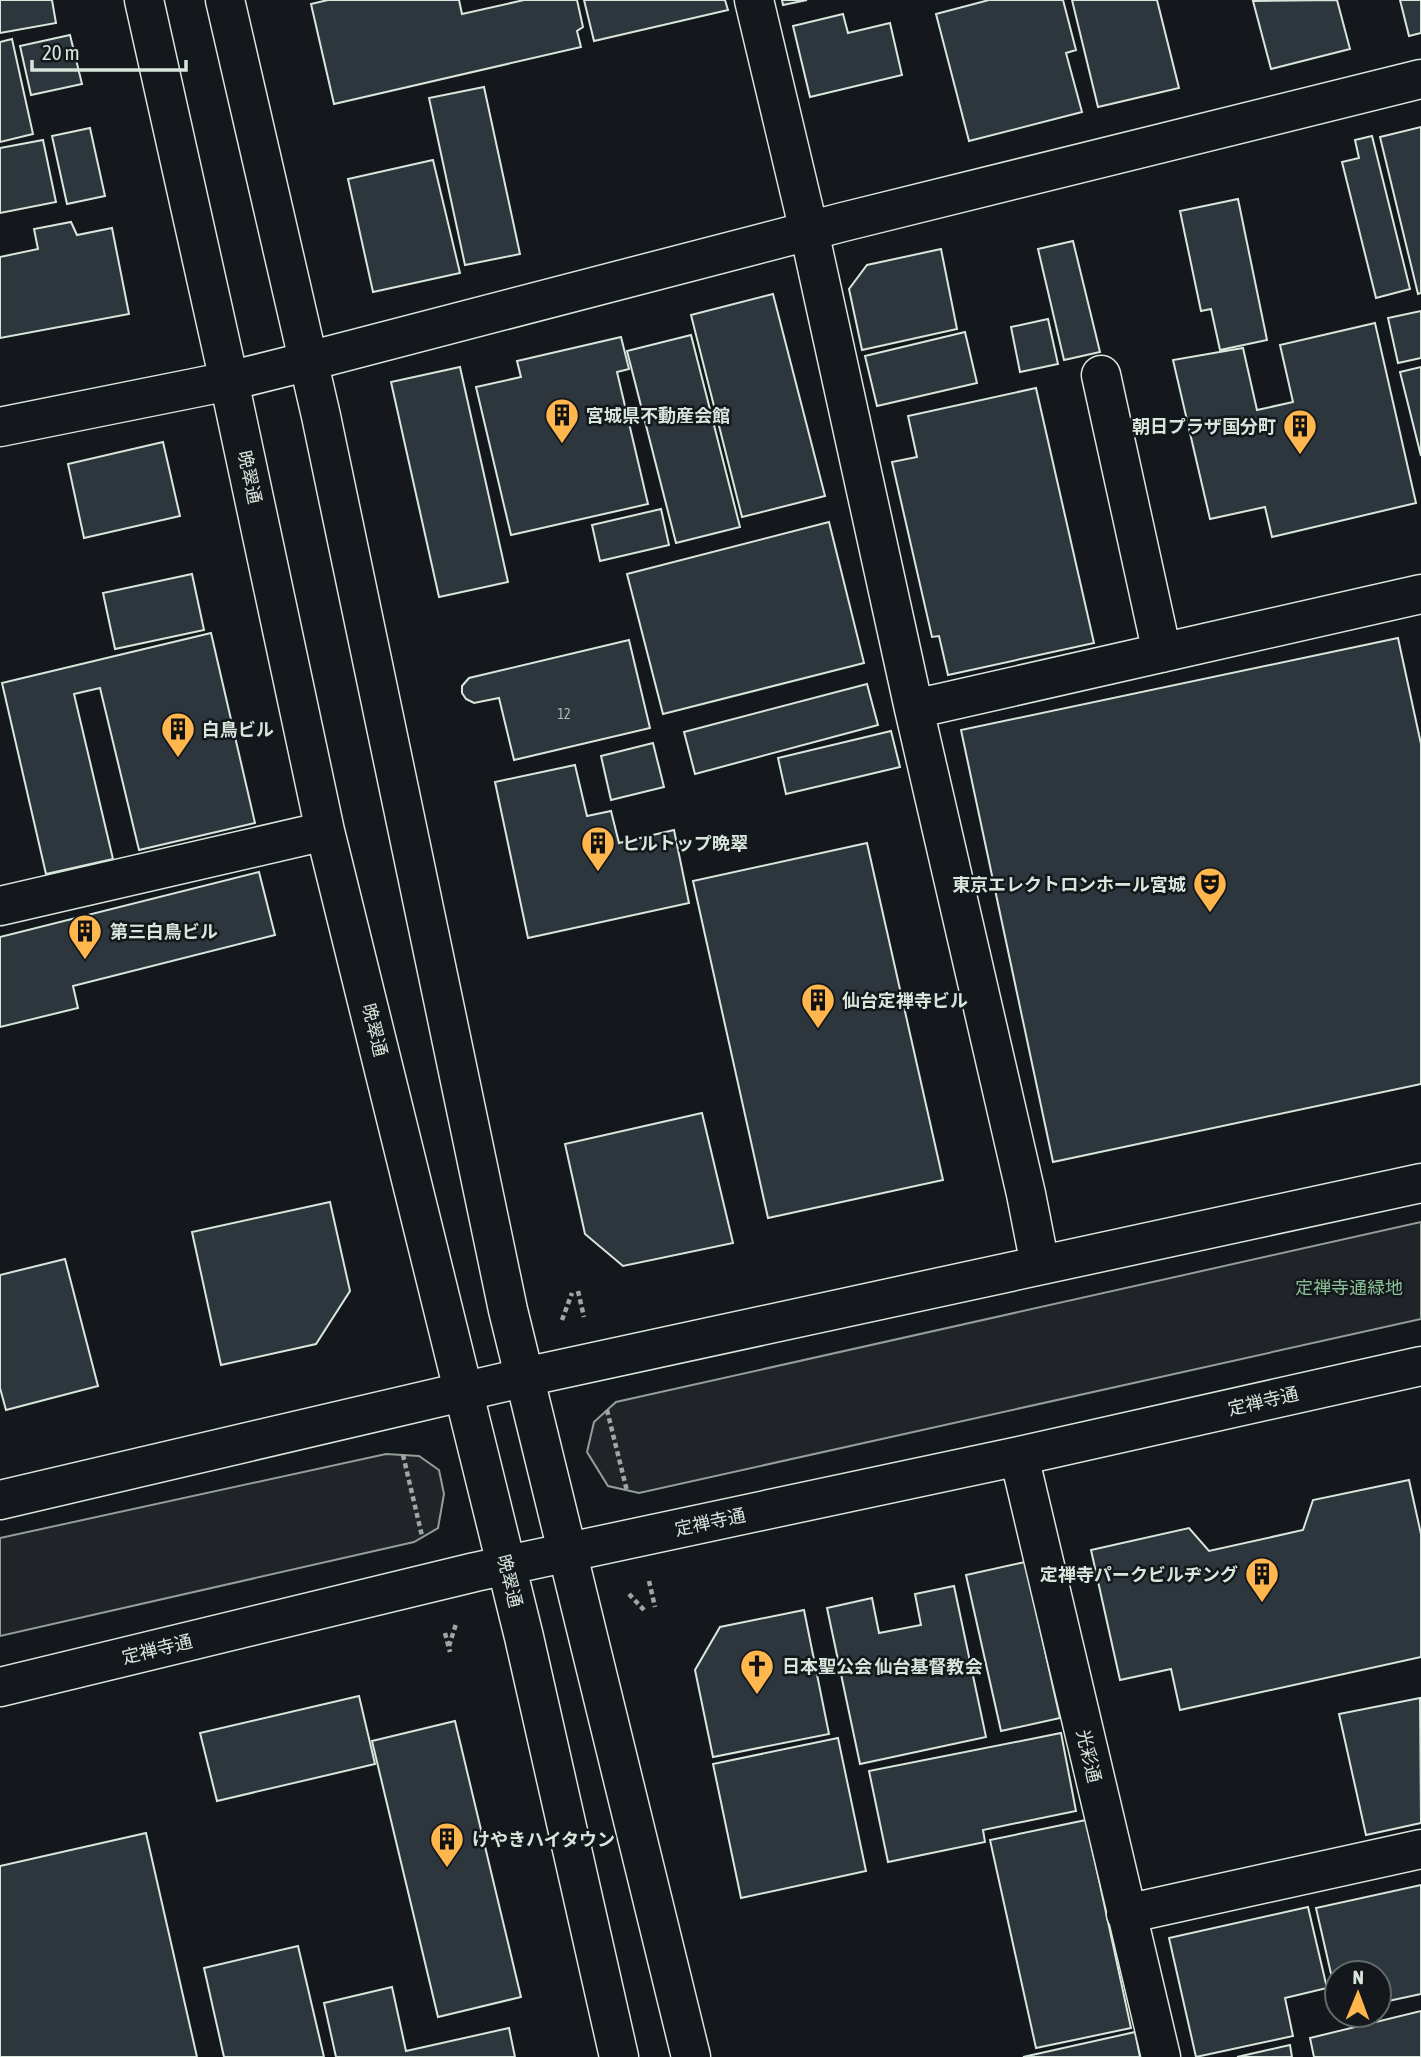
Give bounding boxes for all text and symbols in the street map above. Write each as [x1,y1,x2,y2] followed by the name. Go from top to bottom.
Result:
[32,28,186,72] scale bar
[42,40,80,64] text: 20 m
[543,396,581,445] building icon: 宮城県不動産会館
[586,405,730,426] place label: 宮城県不動産会館
[1281,407,1319,456] building icon: 朝日プラザ国分町
[1132,416,1276,437] place label: 朝日プラザ国分町
[234,448,266,506] street label: 晩翠通
[557,706,571,722] house number: 12
[159,710,197,759] building icon: 白鳥ビル
[202,719,274,740] place label: 白鳥ビル
[579,824,617,873] building icon: ヒルトップ晩翠
[622,833,748,854] place label: ヒルトップ晩翠
[1191,865,1229,914] theatre icon: 東京エレクトロンホール宮城
[952,874,1186,895] place label: 東京エレクトロンホール宮城
[66,912,104,961] building icon: 第三白鳥ビル
[110,921,218,942] place label: 第三白鳥ビル
[799,981,837,1030] building icon: 仙台定禅寺ビル
[842,990,968,1011] place label: 仙台定禅寺ビル
[358,1001,392,1059] street label: 晩翠通
[1295,1277,1403,1298] park label: 定禅寺通緑地
[1226,1383,1300,1419] street label: 定禅寺通
[673,1504,747,1540] street label: 定禅寺通
[493,1552,527,1610] street label: 晩翠通
[1243,1555,1281,1604] building icon: 定禅寺パークビルヂング
[1040,1564,1238,1585] place label: 定禅寺パークビルヂング
[120,1630,194,1668] street label: 定禅寺通
[738,1647,776,1696] church icon: 日本聖公会 仙台基督教会
[782,1656,982,1677] place label: 日本聖公会 仙台基督教会
[1073,1727,1105,1785] street label: 光彩通
[428,1820,466,1869] building icon: けやきハイタウン
[472,1829,615,1850] place label: けやきハイタウン
[1323,1959,1393,2029] north arrow
[1352,1966,1364,1988] text: N

